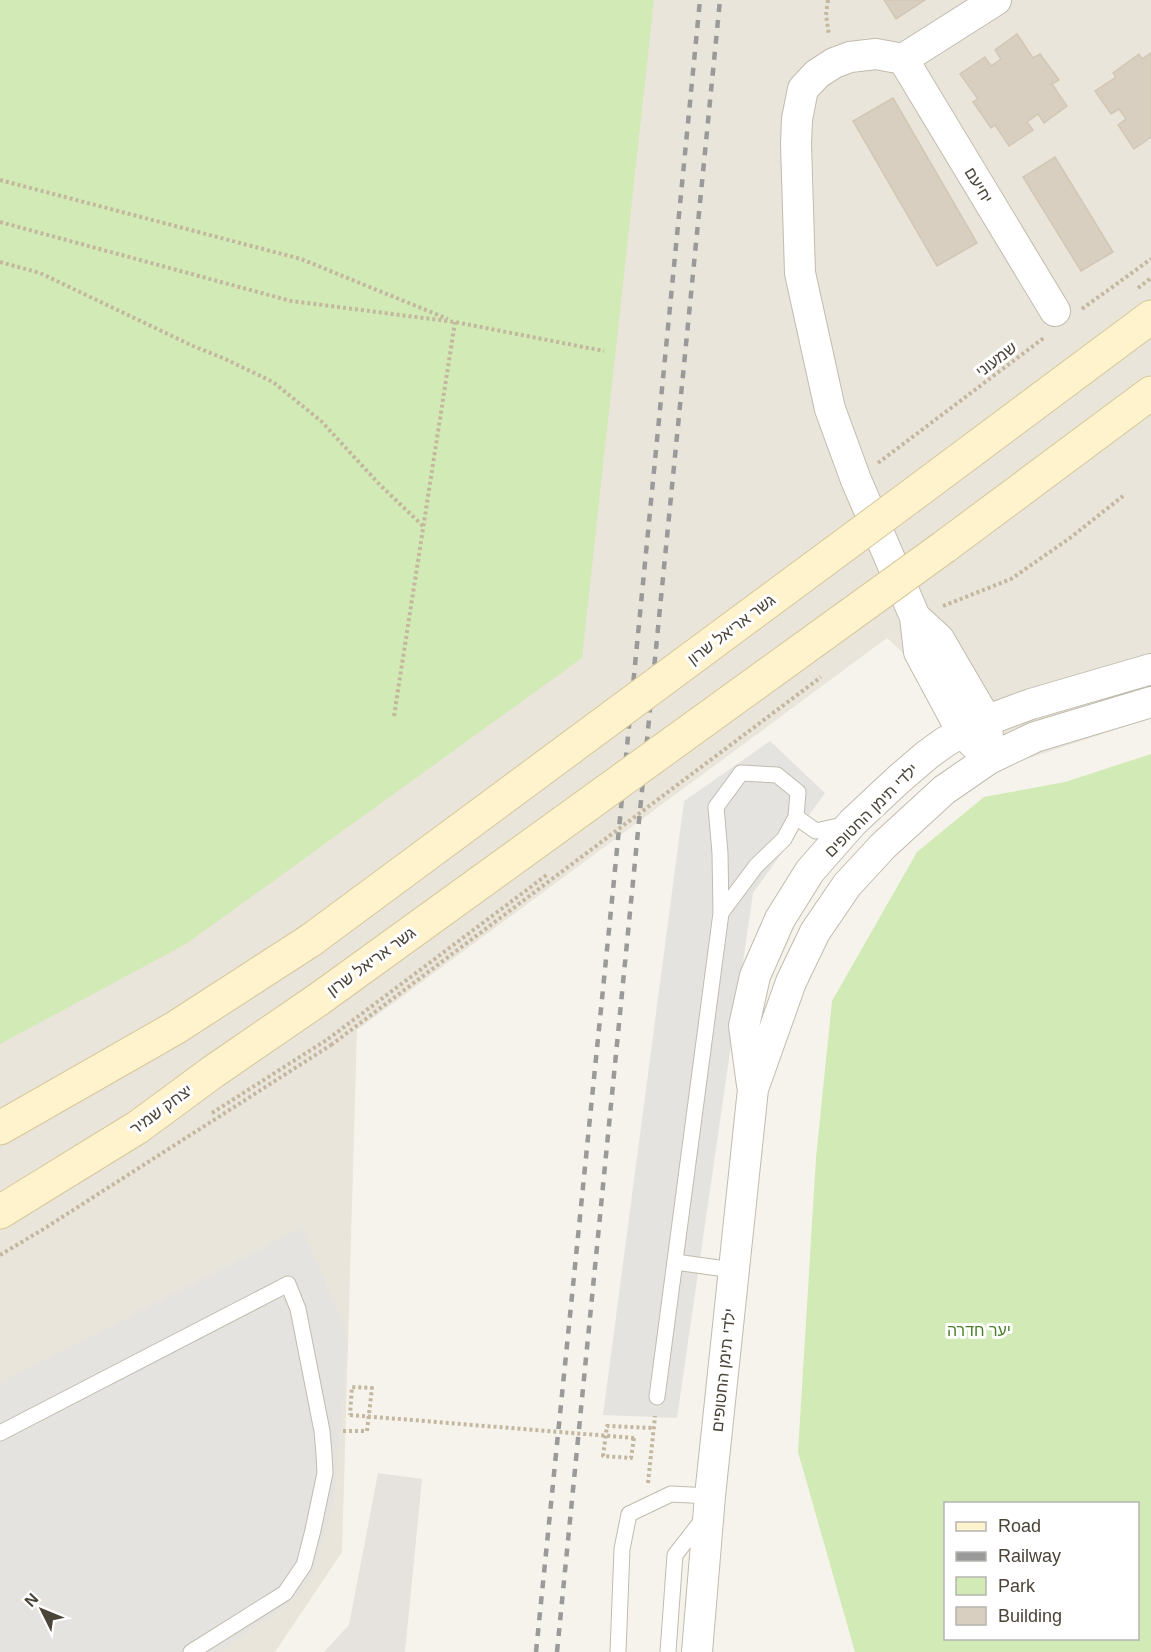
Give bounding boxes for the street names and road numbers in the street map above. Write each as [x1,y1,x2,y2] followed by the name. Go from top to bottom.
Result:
[961,164,996,206] street label: יחיעם
[973,339,1020,380] street label: שמעוני
[684,591,779,668] street label: גשר אריאל שרון
[821,760,921,860] street label: ילדי תימן החטופים
[324,924,419,999] street label: גשר אריאל שרון
[127,1081,196,1138] street label: יצחק שמיר
[709,1307,738,1433] street label: ילדי תימן החטופים

